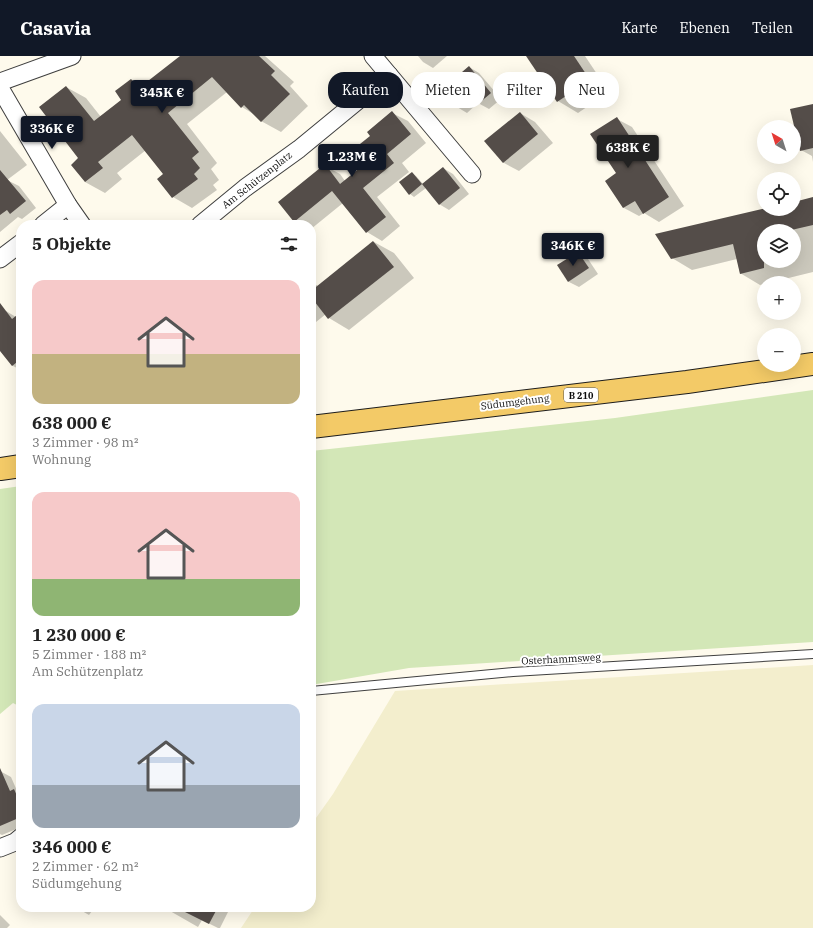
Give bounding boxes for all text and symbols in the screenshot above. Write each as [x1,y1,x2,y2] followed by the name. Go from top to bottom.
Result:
[20,16,91,40] text: Casavia
[621,19,658,37] text: Karte
[680,19,730,37] text: Ebenen
[752,19,793,37] text: Teilen
[328,72,403,108] chip: Kaufen
[411,72,485,108] chip: Mieten
[493,72,556,108] chip: Filter
[564,72,619,108] chip: Neu
[129,80,195,114] pin: 345K €
[140,84,184,101] text: 345K €
[19,116,85,150] pin: 336K €
[30,120,74,137] text: 336K €
[757,120,801,164] north arrow
[757,120,801,372] map controls
[595,135,661,169] pin: 638K €
[606,139,650,156] text: 638K €
[315,144,389,178] pin: 1.23M €
[327,148,377,165] text: 1.23M €
[219,149,295,211] street label: Am Schützenplatz
[757,172,801,216] button: locate
[757,224,801,268] button: layers
[32,233,111,255] text: 5 Objekte
[278,233,300,255] icon: filters
[540,233,606,267] pin: 346K €
[551,237,595,254] text: 346K €
[757,276,801,320] button: +
[130,306,202,378] icon: home
[757,328,801,372] button: −
[564,388,598,402] road number: B 210
[480,391,551,413] street label: Südumgehung
[32,412,112,434] text: 638 000 €
[32,434,138,451] text: 3 Zimmer · 98 m²
[32,451,91,468] text: Wohnung
[130,518,202,590] icon: home
[32,624,126,646] text: 1 230 000 €
[32,646,146,663] text: 5 Zimmer · 188 m²
[521,650,602,668] street label: Osterhammsweg
[32,663,143,680] text: Am Schützenplatz
[130,730,202,802] icon: home
[32,836,112,858] text: 346 000 €
[32,858,138,875] text: 2 Zimmer · 62 m²
[32,875,122,892] text: Südumgehung

